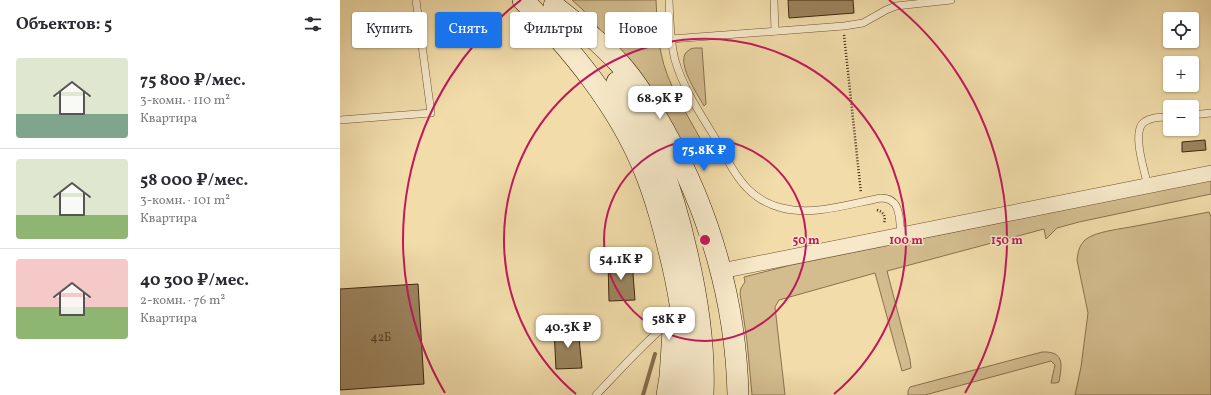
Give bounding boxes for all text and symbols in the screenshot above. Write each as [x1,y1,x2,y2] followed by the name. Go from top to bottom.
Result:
[352,12,427,48] chip: Купить
[435,12,502,48] chip: Снять
[510,12,597,48] chip: Фильтры
[605,12,672,48] chip: Новое
[1163,12,1199,136] map controls
[1163,12,1199,48] button: locate
[16,13,112,36] text: Объектов: 5
[302,13,324,35] icon: filters
[1163,56,1199,92] button: +
[140,69,246,92] text: 75 800 ₽/мес.
[48,74,96,122] icon: home
[623,86,697,120] pin: 68.9K ₽
[637,90,683,108] text: 68.9K ₽
[140,92,230,110] text: 3-комн. · 110 m²
[1163,100,1199,136] button: −
[140,110,197,128] text: Квартира
[667,138,741,172] pin: 75.8K ₽
[682,142,726,160] text: 75.8K ₽
[140,169,248,192] text: 58 000 ₽/мес.
[48,175,96,223] icon: home
[140,192,230,210] text: 3-комн. · 101 m²
[140,210,197,228] text: Квартира
[698,233,712,247] centre of rings
[792,233,820,249] text: 50 m
[889,233,923,249] text: 100 m
[991,233,1023,249] text: 150 m
[584,247,658,281] pin: 54.1K ₽
[599,251,643,269] text: 54.1K ₽
[140,269,249,292] text: 40 300 ₽/мес.
[48,275,96,323] icon: home
[140,292,225,310] text: 2-комн. · 76 m²
[641,307,697,341] pin: 58K ₽
[140,310,197,328] text: Квартира
[652,311,686,329] text: 58K ₽
[531,315,605,349] pin: 40.3K ₽
[545,319,591,337] text: 40.3K ₽
[370,330,392,346] house number: 42Б

